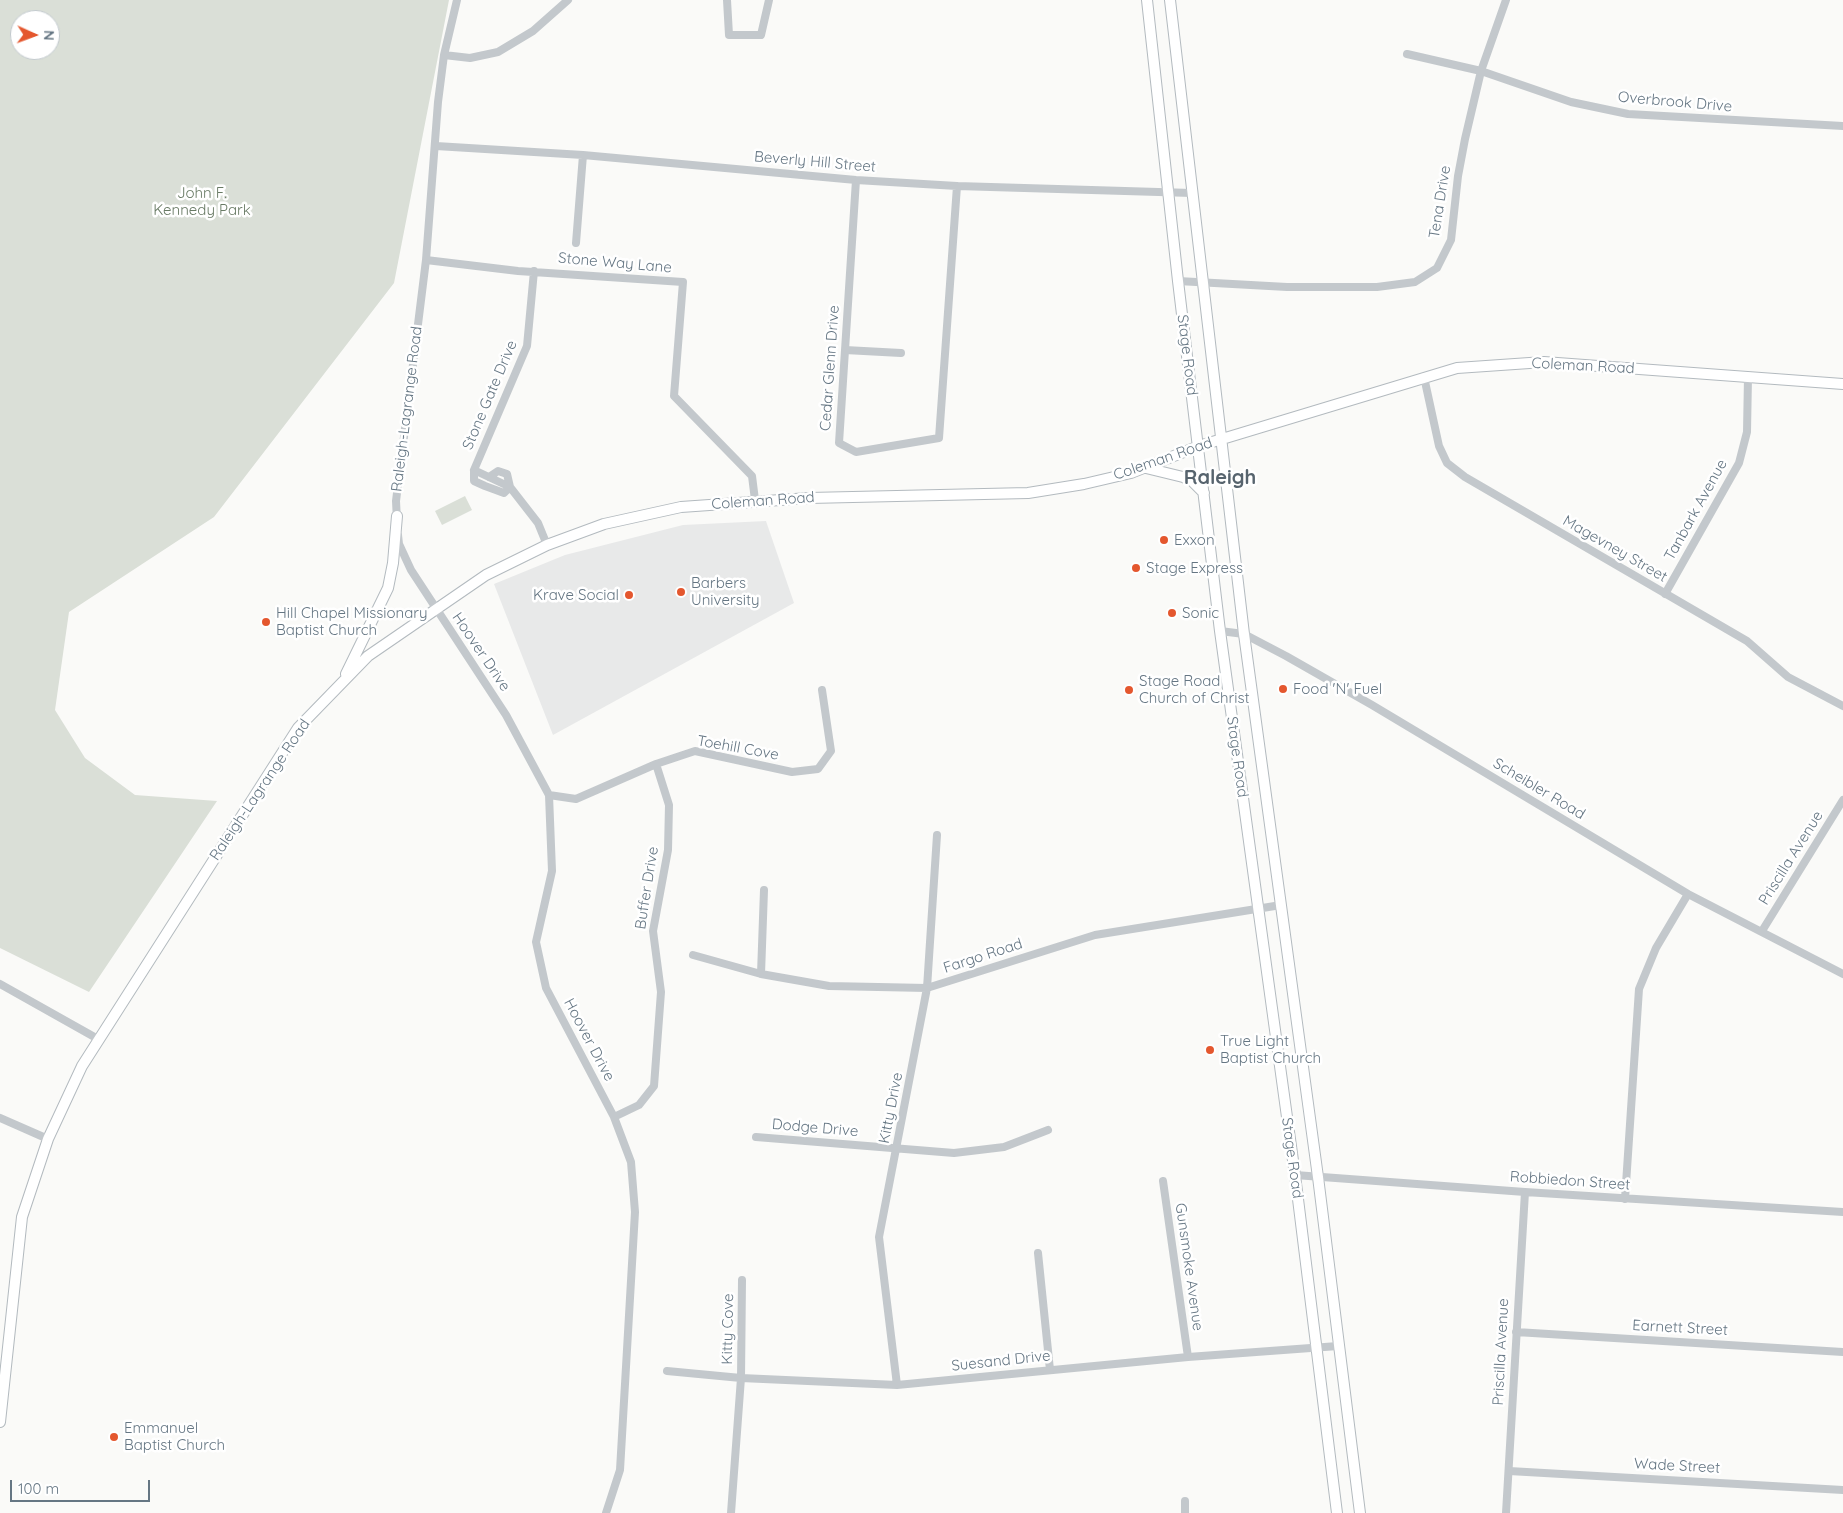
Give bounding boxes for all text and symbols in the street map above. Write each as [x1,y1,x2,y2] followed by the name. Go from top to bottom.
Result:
[10,10,60,60] north arrow
[40,30,58,41] text: N
[1617,88,1733,116] street label: Overbrook Drive
[753,148,877,176] street label: Beverly Hill Street
[1425,164,1455,240] street label: Tena Drive
[153,184,251,219] park label: John F. Kennedy Park
[557,249,673,277] street label: Stone Way Lane
[817,304,843,432] street label: Cedar Glenn Drive
[1173,313,1201,397] street label: Stage Road
[388,325,426,493] street label: Raleigh-Lagrange Road
[459,338,521,452] street label: Stone Gate Drive
[1531,354,1635,378] street label: Coleman Road
[1111,434,1215,484] street label: Coleman Road
[1661,456,1731,564] street label: Tanbark Avenue
[1184,466,1256,490] district label: Raleigh
[711,488,815,514] street label: Coleman Road
[1560,512,1670,586] street label: Magevney Street
[1174,531,1215,549] place label: Exxon
[1158,534,1170,546] marker: Exxon
[1146,559,1243,577] place label: Stage Express
[1130,562,1142,574] marker: Stage Express
[691,574,760,609] place label: Barbers University
[533,586,619,604] place label: Krave Social
[675,586,687,598] marker: Barbers University
[623,589,635,601] marker: Krave Social
[276,604,428,639] place label: Hill Chapel Missionary Baptist Church
[1182,604,1219,622] place label: Sonic
[1166,607,1178,619] marker: Sonic
[448,609,514,695] street label: Hoover Drive
[260,616,272,628] marker: Hill Chapel Missionary Baptist Church
[1139,672,1250,707] place label: Stage Road Church of Christ
[1293,680,1382,698] place label: Food 'N' Fuel
[1277,683,1289,695] marker: Food 'N' Fuel
[1123,684,1135,696] marker: Stage Road Church of Christ
[1222,715,1252,799] street label: Stage Road
[206,716,314,864] street label: Raleigh-Lagrange Road
[696,732,780,764] street label: Toehill Cove
[1490,754,1588,824] street label: Scheibler Road
[1755,808,1827,908] street label: Priscilla Avenue
[632,845,662,931] street label: Buffer Drive
[941,935,1025,977] street label: Fargo Road
[560,996,618,1084] street label: Hoover Drive
[1220,1032,1321,1067] place label: True Light Baptist Church
[1204,1044,1216,1056] marker: True Light Baptist Church
[875,1071,907,1145] street label: Kitty Drive
[771,1115,859,1141] street label: Dodge Drive
[1277,1116,1307,1200] street label: Stage Road
[1509,1168,1631,1194] street label: Robbiedon Street
[1171,1202,1207,1332] street label: Gunsmoke Avenue
[718,1293,738,1365] street label: Kitty Cove
[1489,1298,1513,1406] street label: Priscilla Avenue
[1632,1317,1728,1339] street label: Earnett Street
[951,1347,1051,1375] street label: Suesand Drive
[124,1419,225,1454] place label: Emmanuel Baptist Church
[108,1431,120,1443] marker: Emmanuel Baptist Church
[1634,1455,1720,1477] street label: Wade Street
[12,1470,152,1502] scale bar
[18,1479,59,1498] text: 100 m

